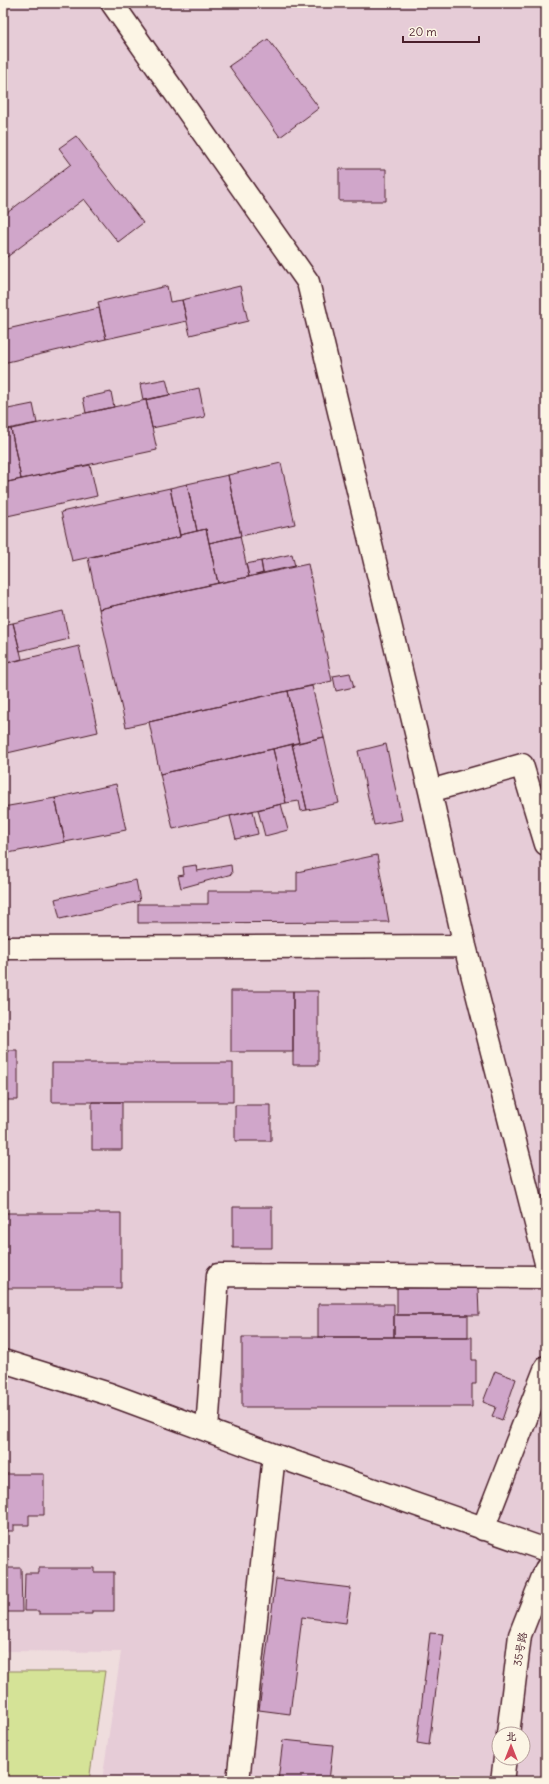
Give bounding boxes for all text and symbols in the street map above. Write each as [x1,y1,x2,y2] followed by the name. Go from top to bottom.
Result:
[403,18,479,44] scale bar
[409,24,437,39] text: 20 m
[510,1631,530,1667] street label: 35号路
[491,1726,531,1766] north arrow
[506,1729,517,1743] text: 北

